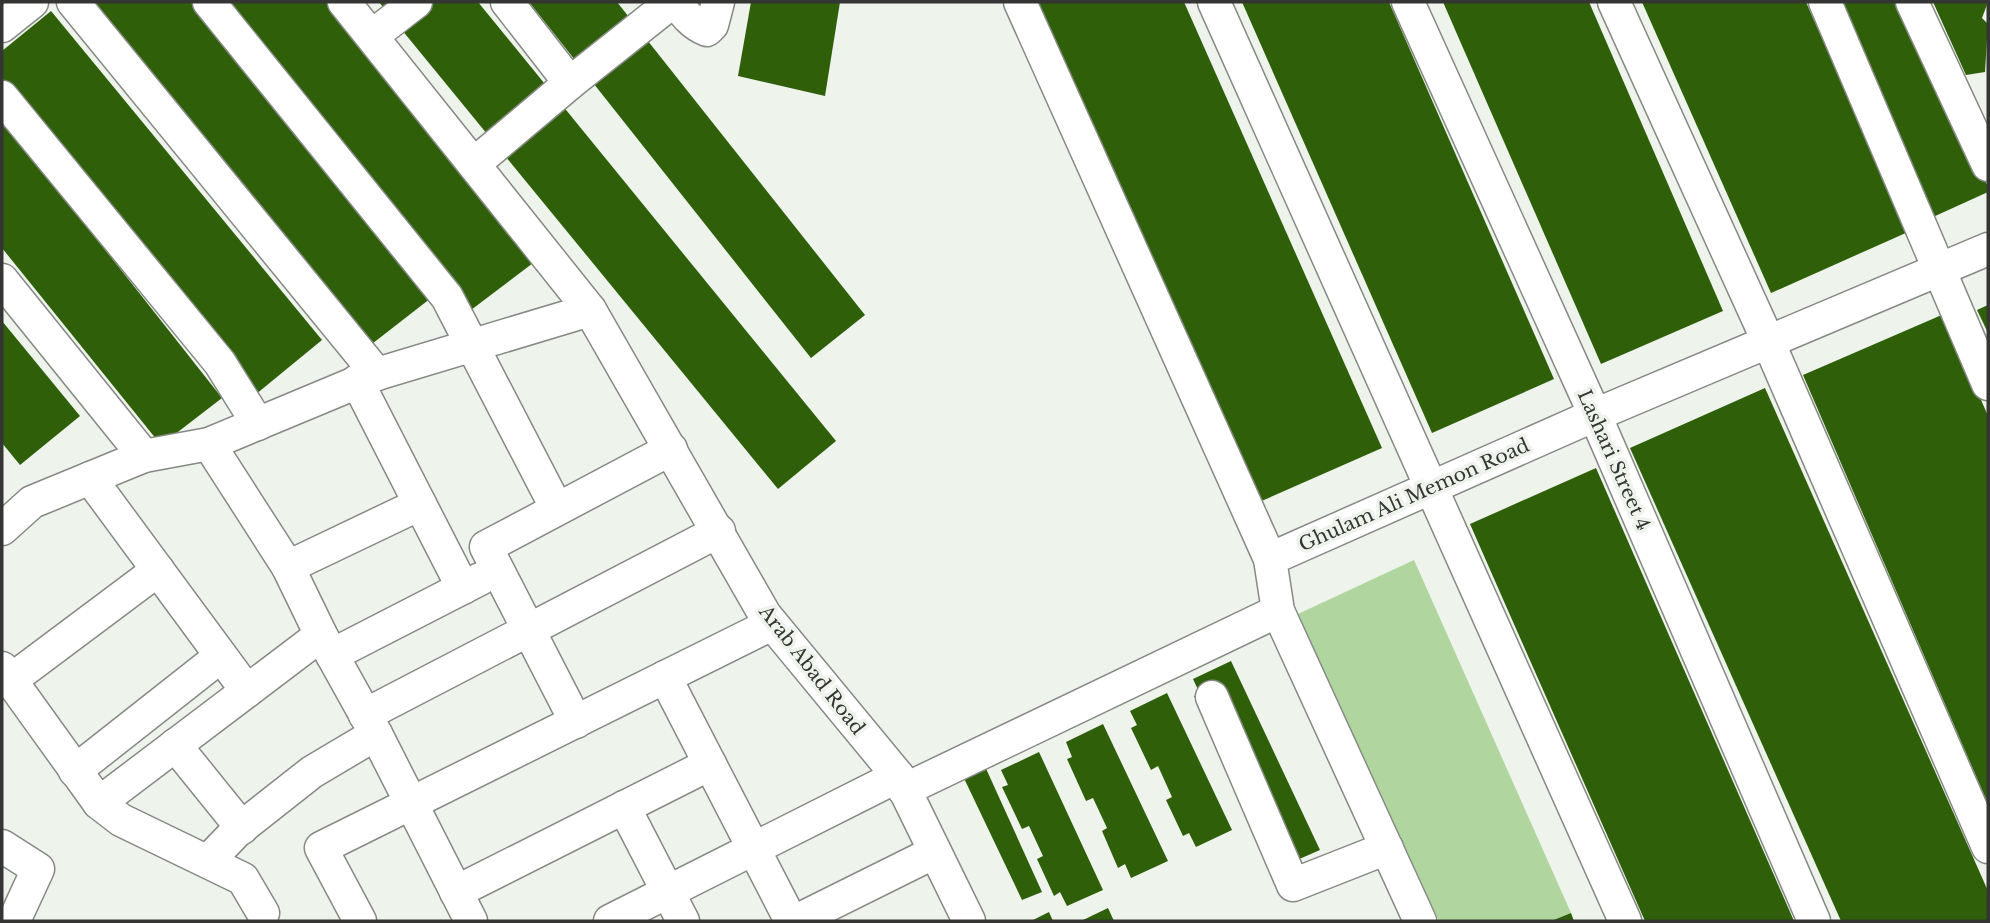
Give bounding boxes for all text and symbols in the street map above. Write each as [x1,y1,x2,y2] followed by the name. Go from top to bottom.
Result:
[1573,386,1655,534] street label: Lashari Street 4
[1295,434,1533,556] street label: Ghulam Ali Memon Road
[754,600,870,739] street label: Arab Abad Road

